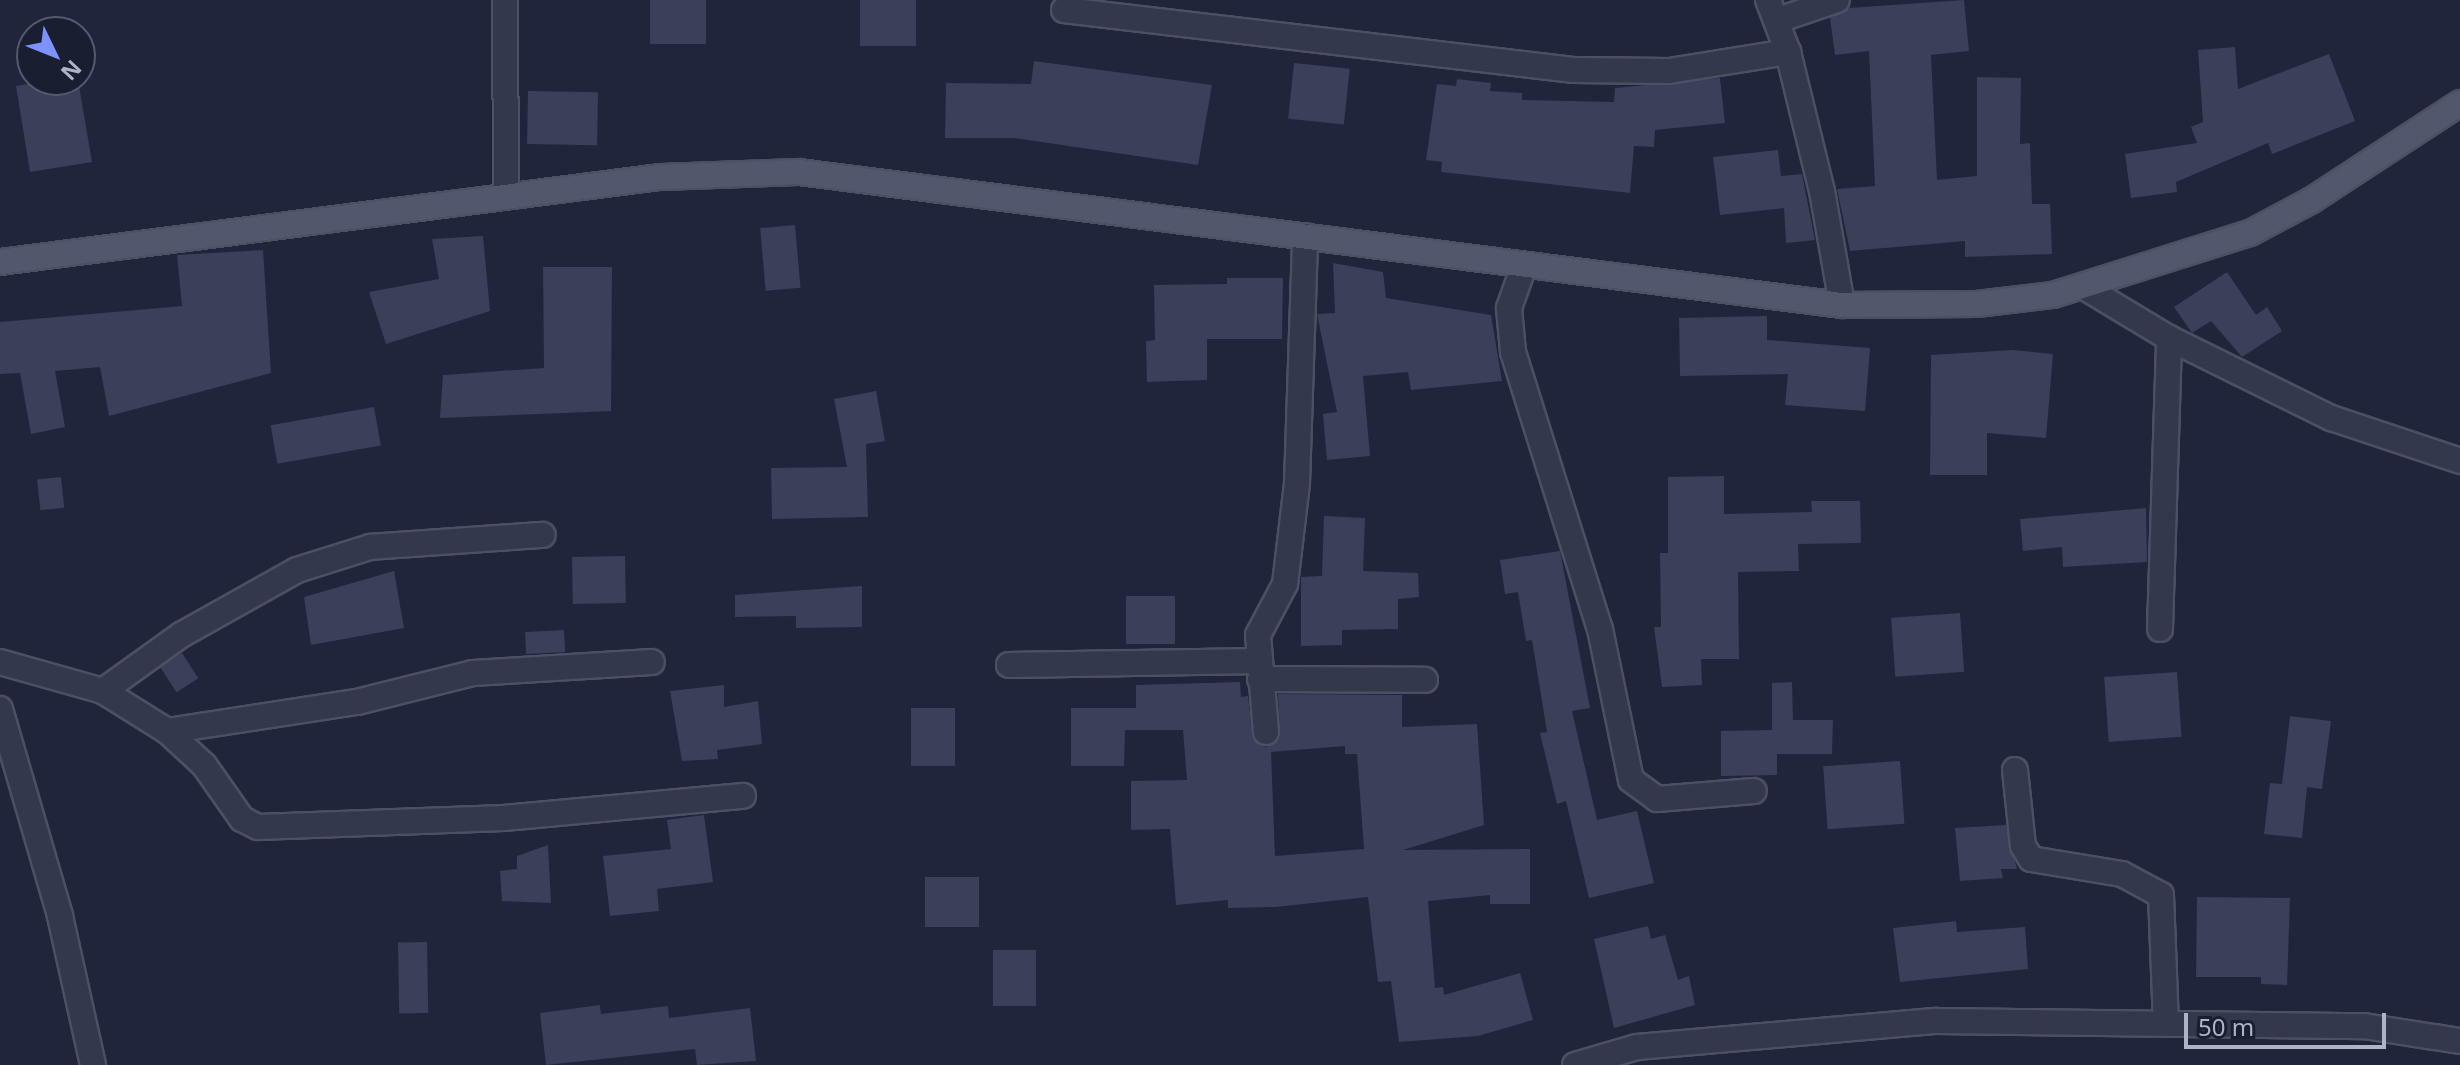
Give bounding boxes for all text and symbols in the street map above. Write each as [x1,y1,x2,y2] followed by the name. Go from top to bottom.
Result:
[16,16,96,96] north arrow
[55,54,89,88] text: N
[2188,997,2390,1047] scale bar
[2198,1010,2254,1043] text: 50 m

